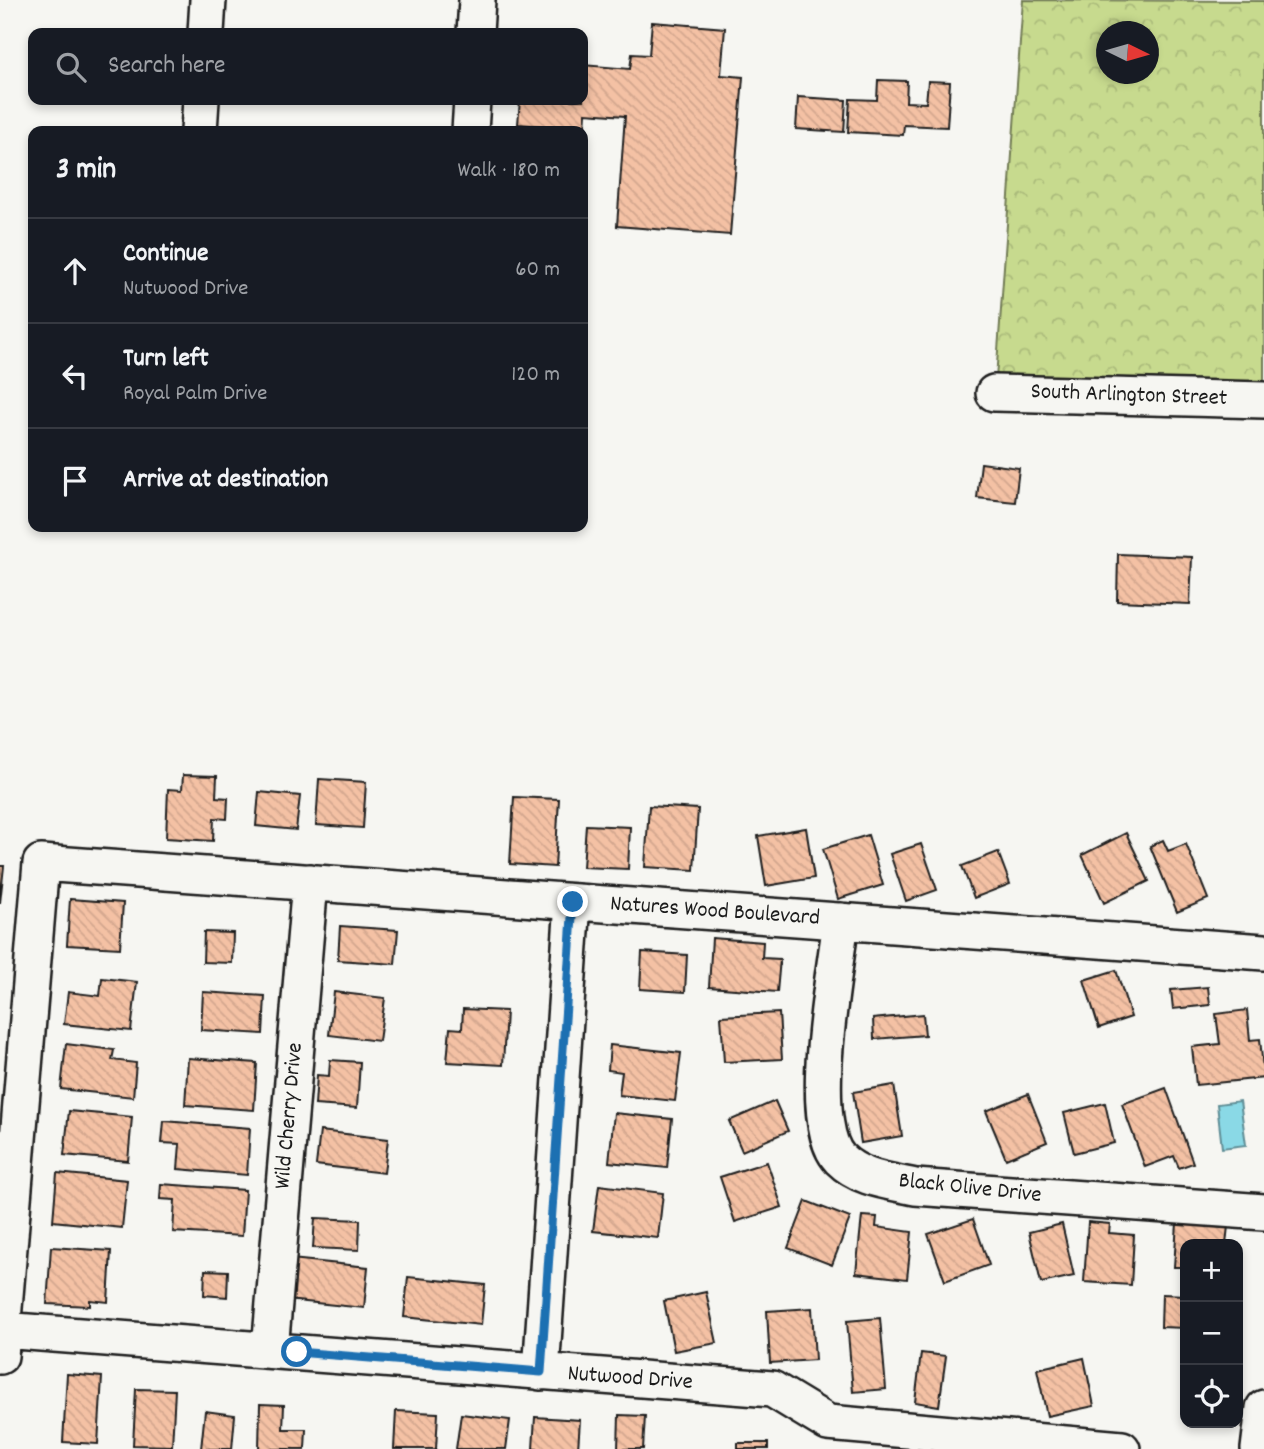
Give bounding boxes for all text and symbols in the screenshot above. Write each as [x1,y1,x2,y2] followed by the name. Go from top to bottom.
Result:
[1096,21,1159,84] north arrow
[28,28,588,105] search box
[52,48,90,86] icon: search
[108,48,226,85] text: Search here
[56,150,116,193] text: 3 min
[457,155,560,188] text: Walk · 180 m
[123,236,208,273] text: Continue
[56,252,94,290] icon: ahead
[515,254,560,287] text: 60 m
[123,273,248,306] text: Nutwood Drive
[123,341,209,378] text: Turn left
[56,357,94,395] icon: left
[511,359,560,392] text: 120 m
[1030,376,1228,416] street label: South Arlington Street
[123,378,267,411] text: Royal Palm Drive
[56,462,94,500] icon: arrive
[123,462,328,499] text: Arrive at destination
[557,886,588,917] route end
[609,888,821,936] street label: Natures Wood Boulevard
[267,1041,313,1191] street label: Wild Cherry Drive
[897,1165,1043,1213] street label: Black Olive Drive
[1180,1239,1243,1428] map controls
[1180,1239,1243,1302] button: +
[1180,1302,1243,1365] button: −
[281,1336,312,1367] route start
[566,1358,694,1400] street label: Nutwood Drive
[1180,1365,1243,1428] button: locate

